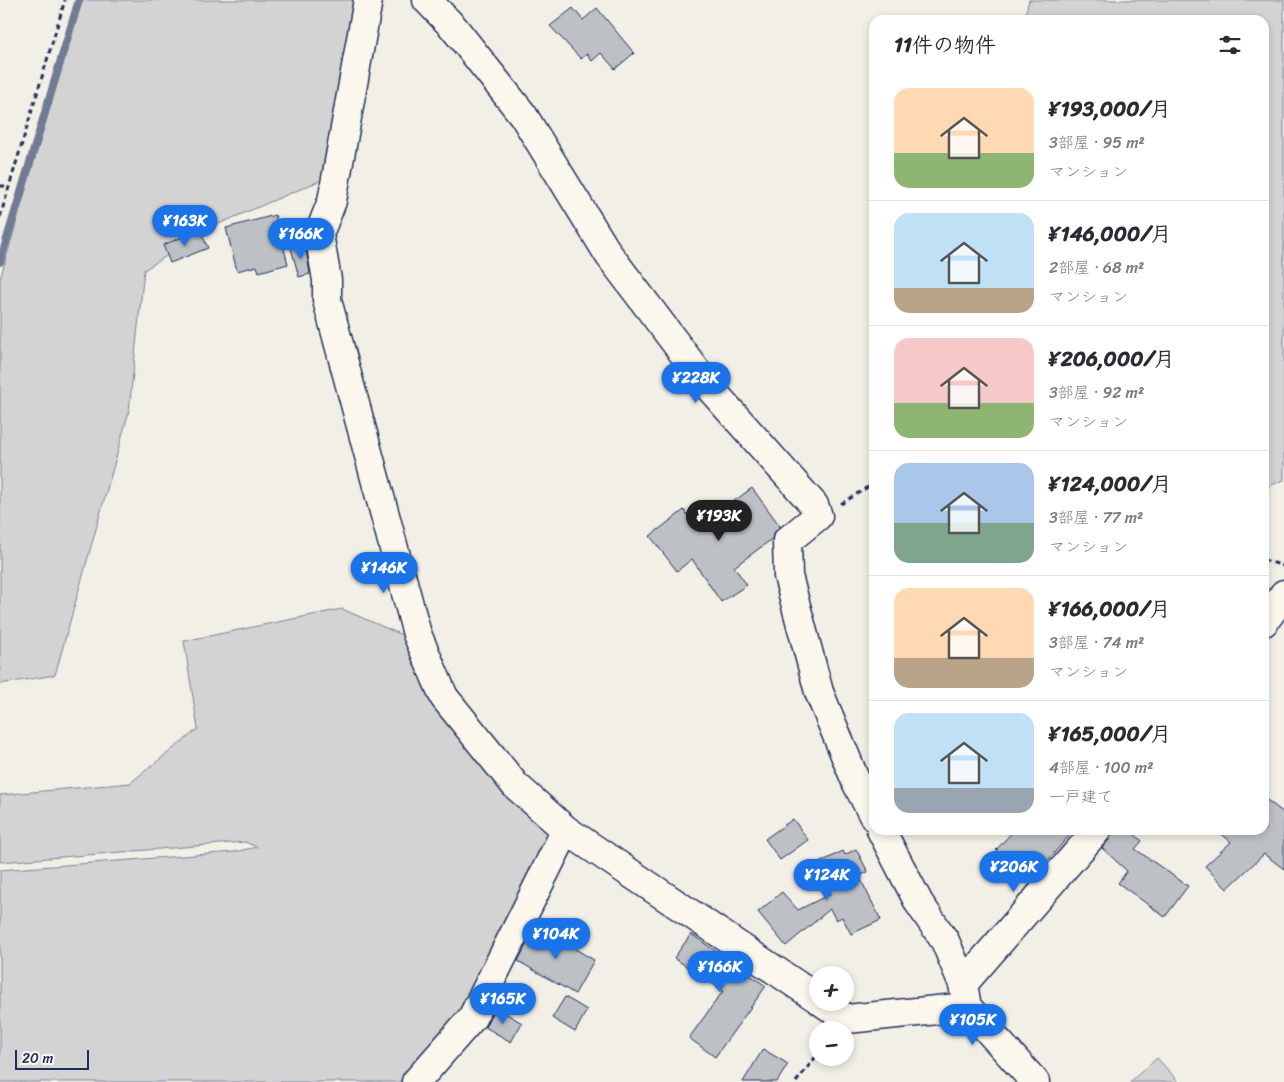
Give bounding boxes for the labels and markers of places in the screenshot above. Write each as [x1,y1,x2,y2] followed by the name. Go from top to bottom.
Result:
[150,204,220,247] pin: ¥163K
[266,218,336,260] pin: ¥166K
[661,362,731,404] pin: ¥228K
[684,500,754,542] pin: ¥193K
[349,552,419,594] pin: ¥146K
[979,850,1049,893] pin: ¥206K
[792,858,862,901] pin: ¥124K
[521,918,591,960] pin: ¥104K
[685,950,755,993] pin: ¥166K
[468,982,538,1025] pin: ¥165K
[938,1004,1008,1046] pin: ¥105K

